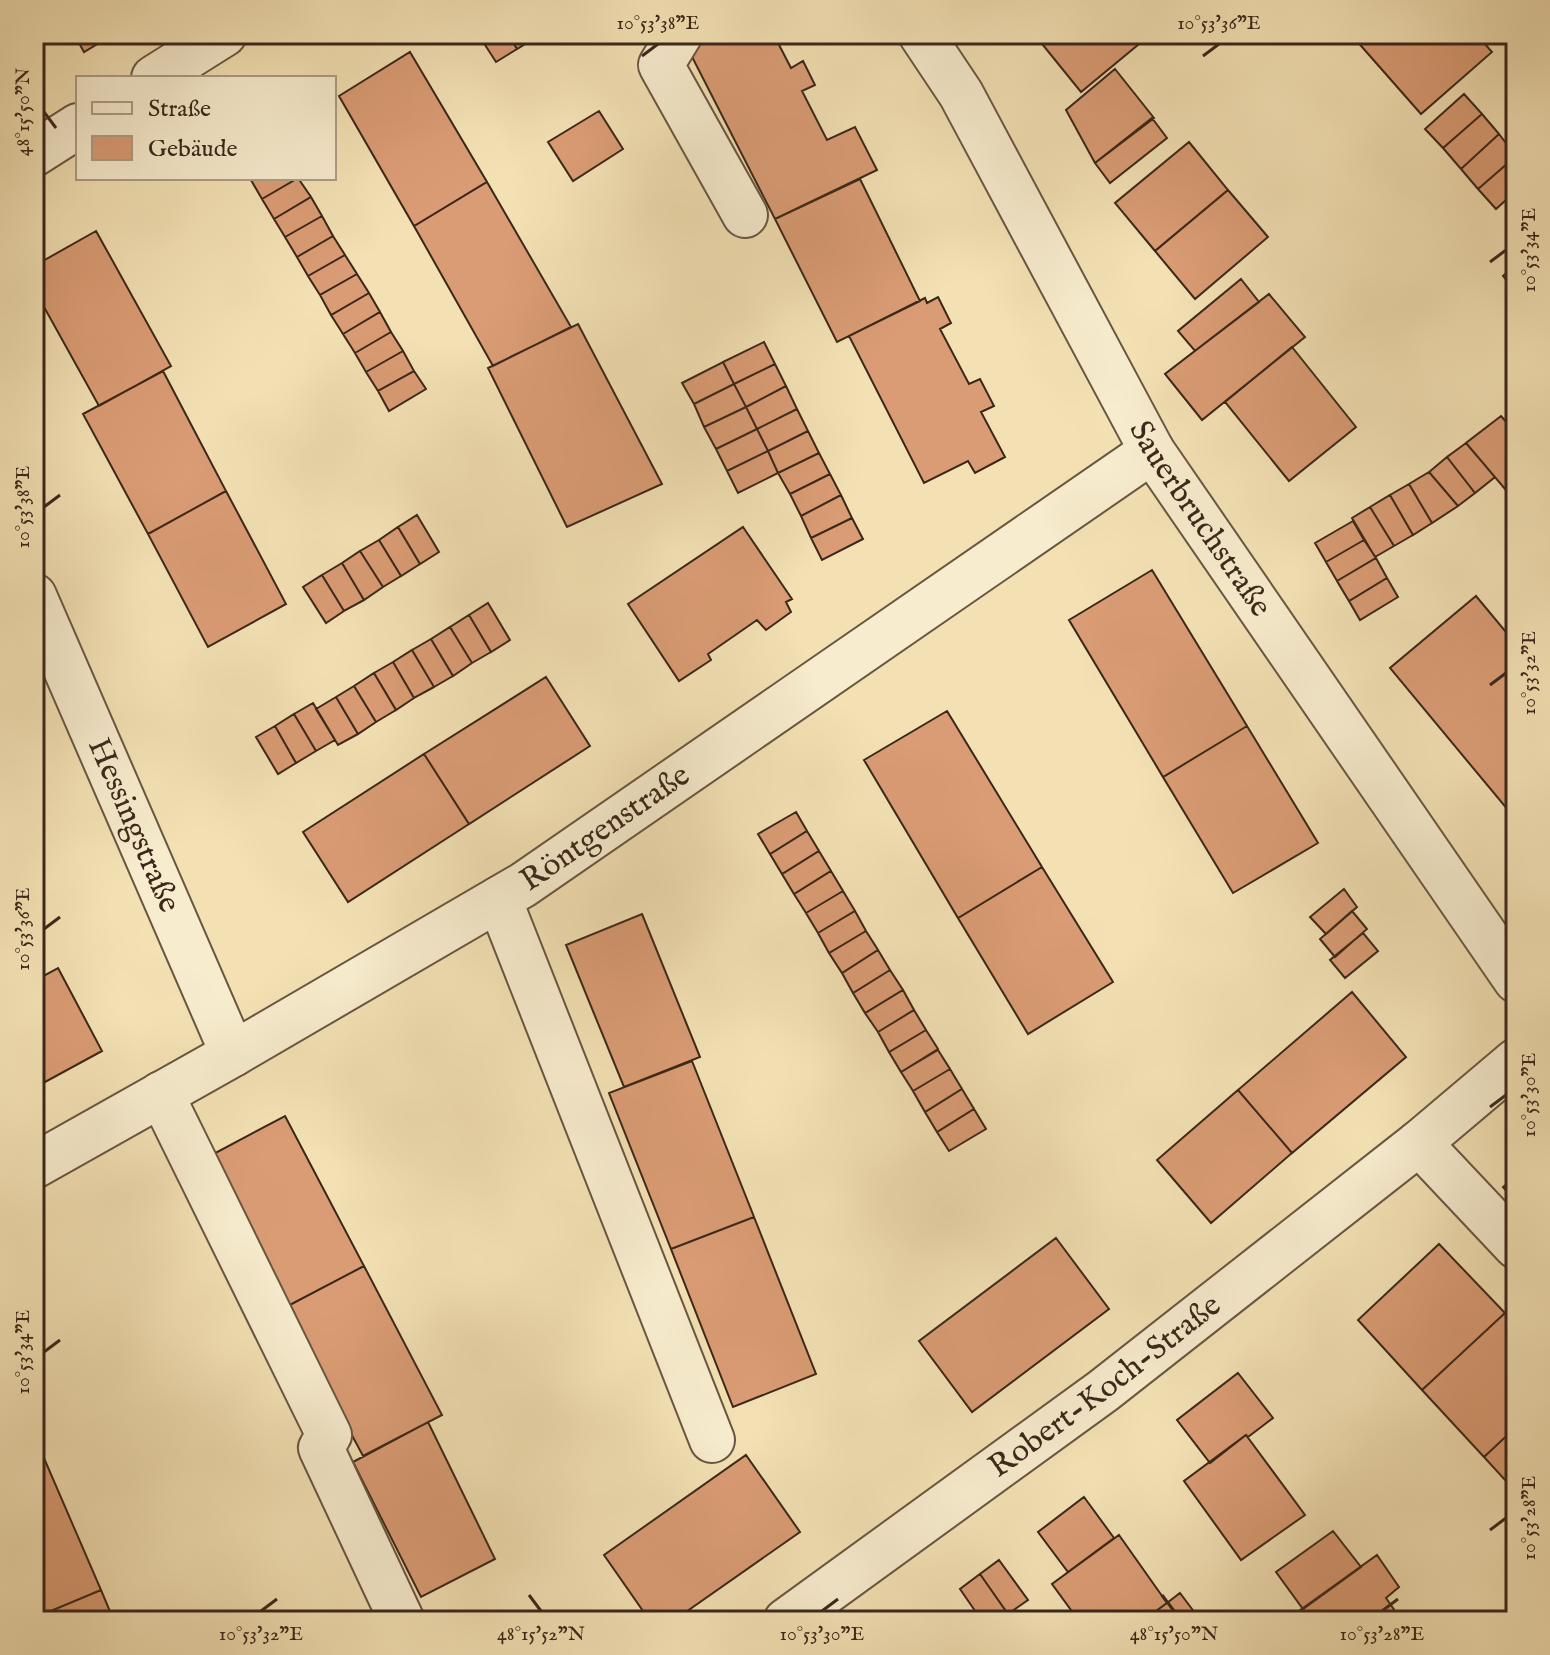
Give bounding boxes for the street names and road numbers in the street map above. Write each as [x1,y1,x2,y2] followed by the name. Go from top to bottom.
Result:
[1119,414,1281,625] street label: Sauerbruchstraße
[78,732,190,919] street label: Hessingstraße
[512,755,698,901] street label: Röntgenstraße
[981,1285,1230,1488] street label: Robert-Koch-Straße

